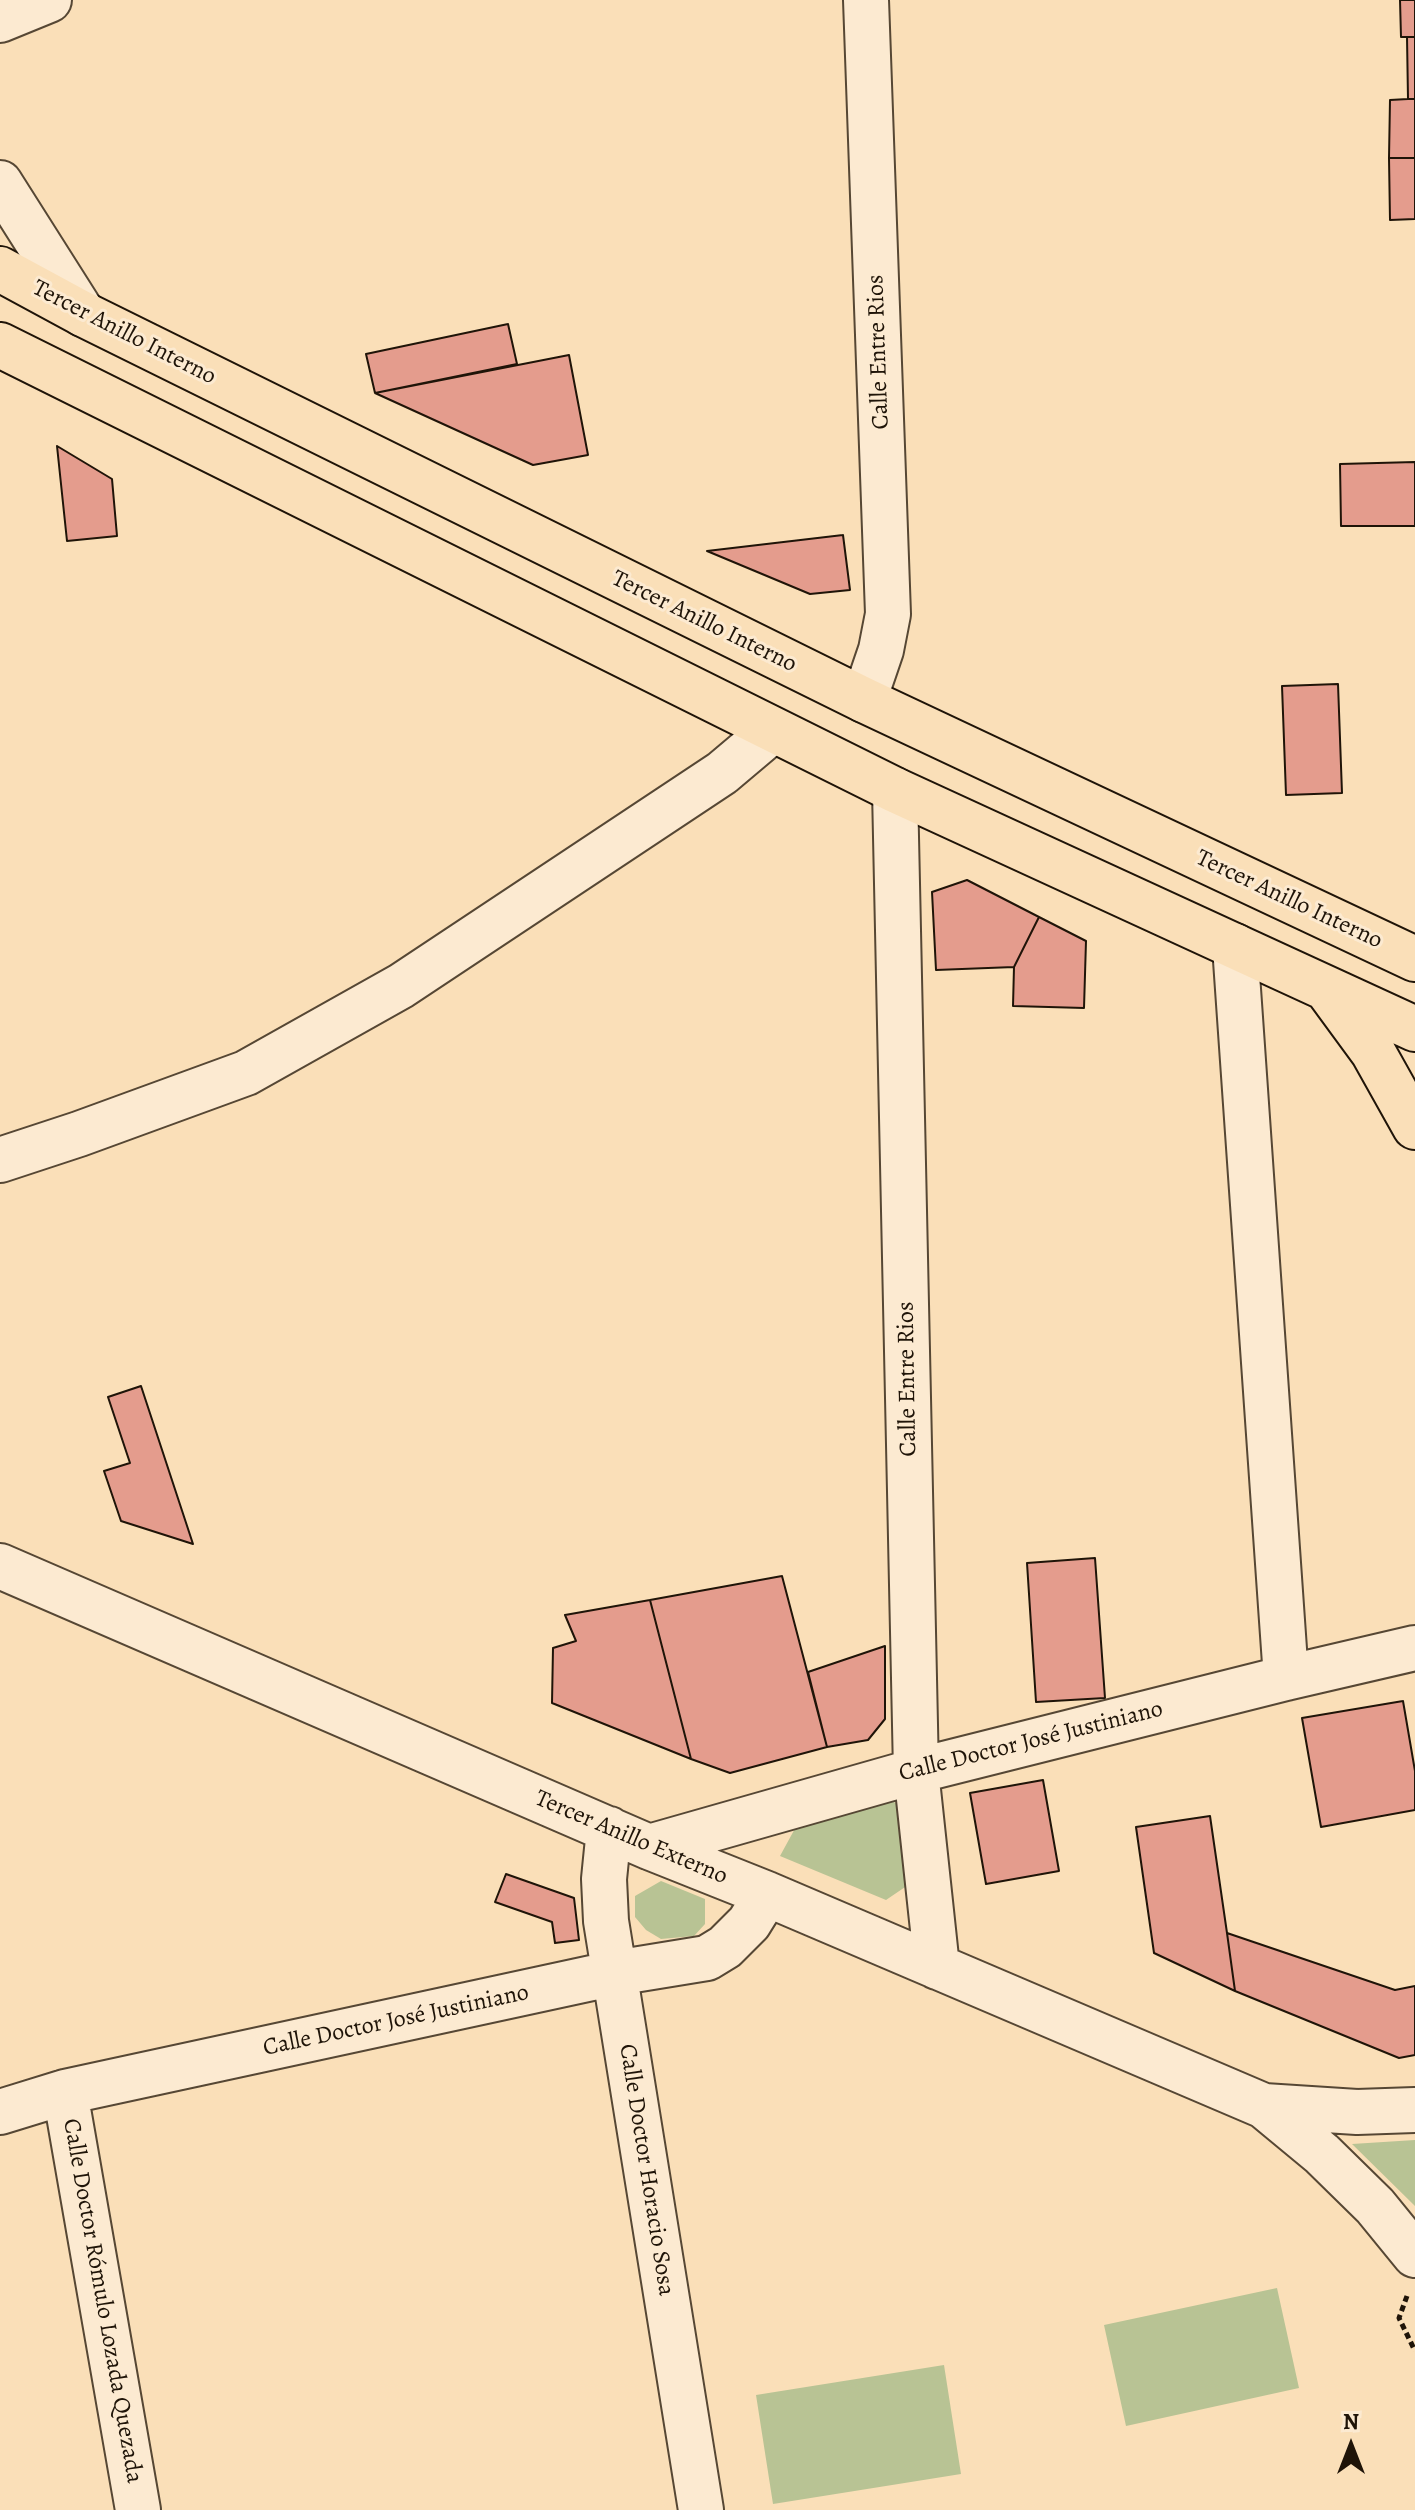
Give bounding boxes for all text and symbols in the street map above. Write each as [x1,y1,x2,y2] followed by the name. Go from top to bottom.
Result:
[27,274,221,392] street label: Tercer Anillo Interno
[862,274,896,430] street label: Calle Entre Rios
[607,565,801,679] street label: Tercer Anillo Interno
[1191,844,1387,956] street label: Tercer Anillo Interno
[892,1301,924,1457] street label: Calle Entre Rios
[896,1695,1166,1789] street label: Calle Doctor José Justiniano
[530,1784,732,1892] street label: Tercer Anillo Externo
[261,1979,531,2063] street label: Calle Doctor José Justiniano
[612,2042,680,2298] street label: Calle Doctor Horacio Sosa
[56,2117,148,2485] street label: Calle Doctor Rómulo Lozada Quezada
[1311,2406,1391,2486] north arrow
[1343,2407,1359,2437] text: N

